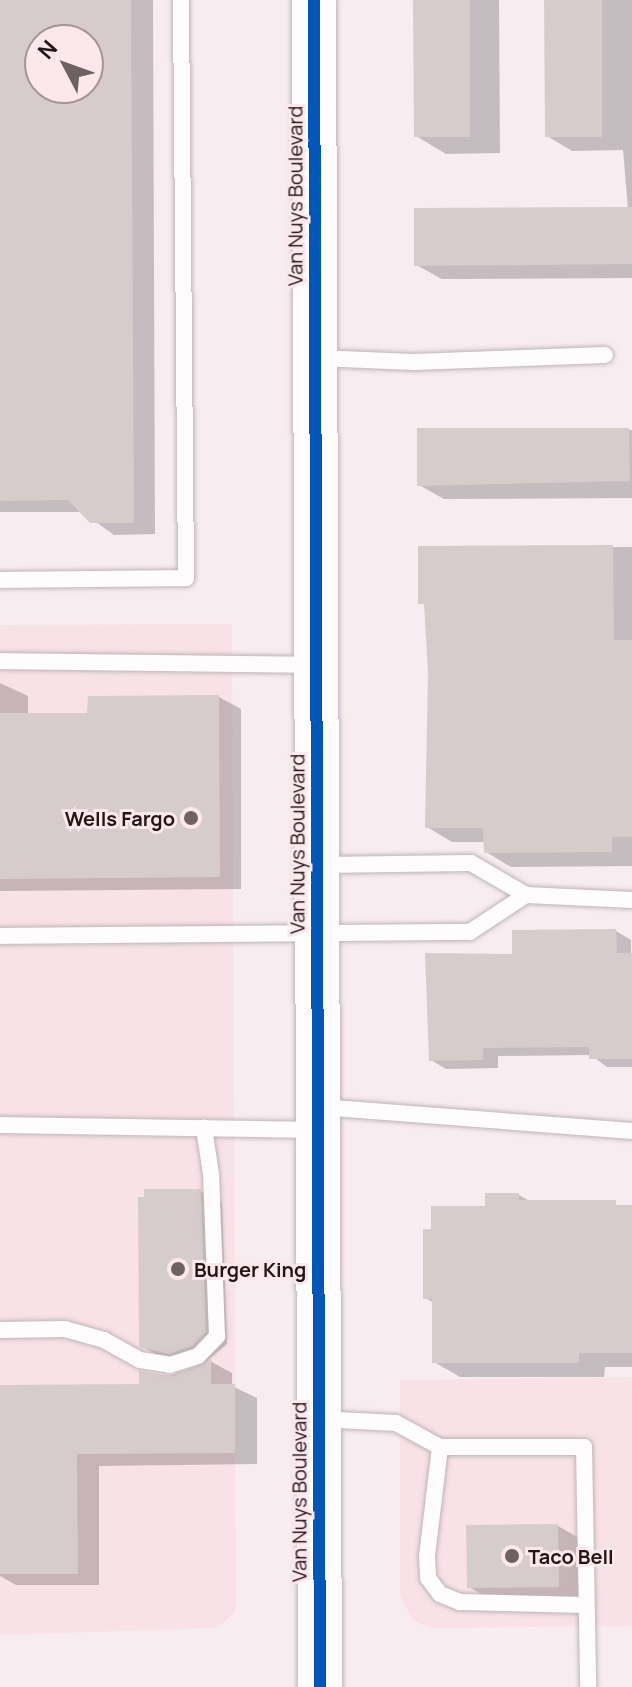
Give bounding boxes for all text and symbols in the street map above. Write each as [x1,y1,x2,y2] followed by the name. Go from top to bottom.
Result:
[24,24,104,104] north arrow
[31,34,64,65] text: N
[283,106,307,286] street label: Van Nuys Boulevard
[285,754,309,934] street label: Van Nuys Boulevard
[65,806,175,830] place label: Wells Fargo
[182,809,200,827] marker: Wells Fargo
[194,1257,306,1281] place label: Burger King
[169,1260,187,1278] marker: Burger King
[287,1402,311,1582] street label: Van Nuys Boulevard
[528,1544,614,1568] place label: Taco Bell
[503,1547,521,1565] marker: Taco Bell

